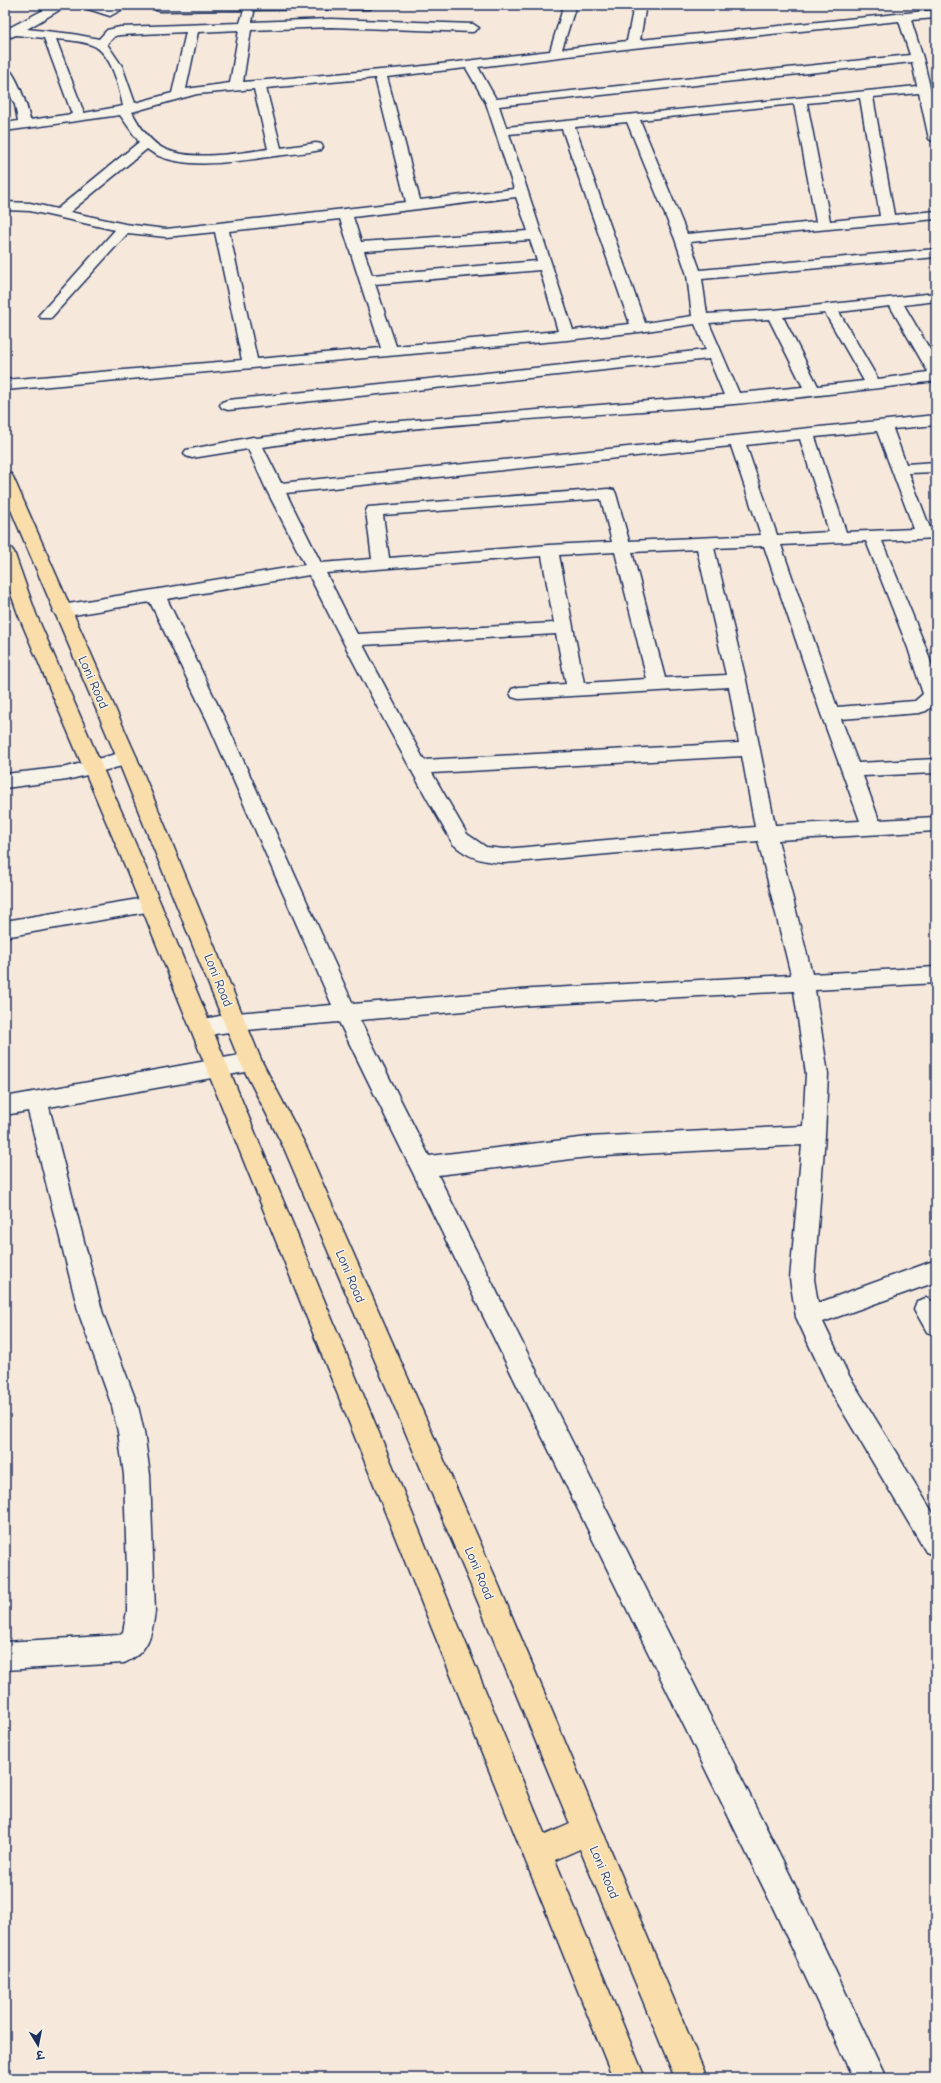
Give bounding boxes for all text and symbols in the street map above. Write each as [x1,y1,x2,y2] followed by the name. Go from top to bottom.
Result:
[75,654,112,711] street label: Loni Road
[201,952,236,1009] street label: Loni Road
[333,1248,368,1305] street label: Loni Road
[462,1545,497,1602] street label: Loni Road
[587,1844,622,1901] street label: Loni Road
[18,2025,58,2065] north arrow
[33,2047,45,2062] text: उ

